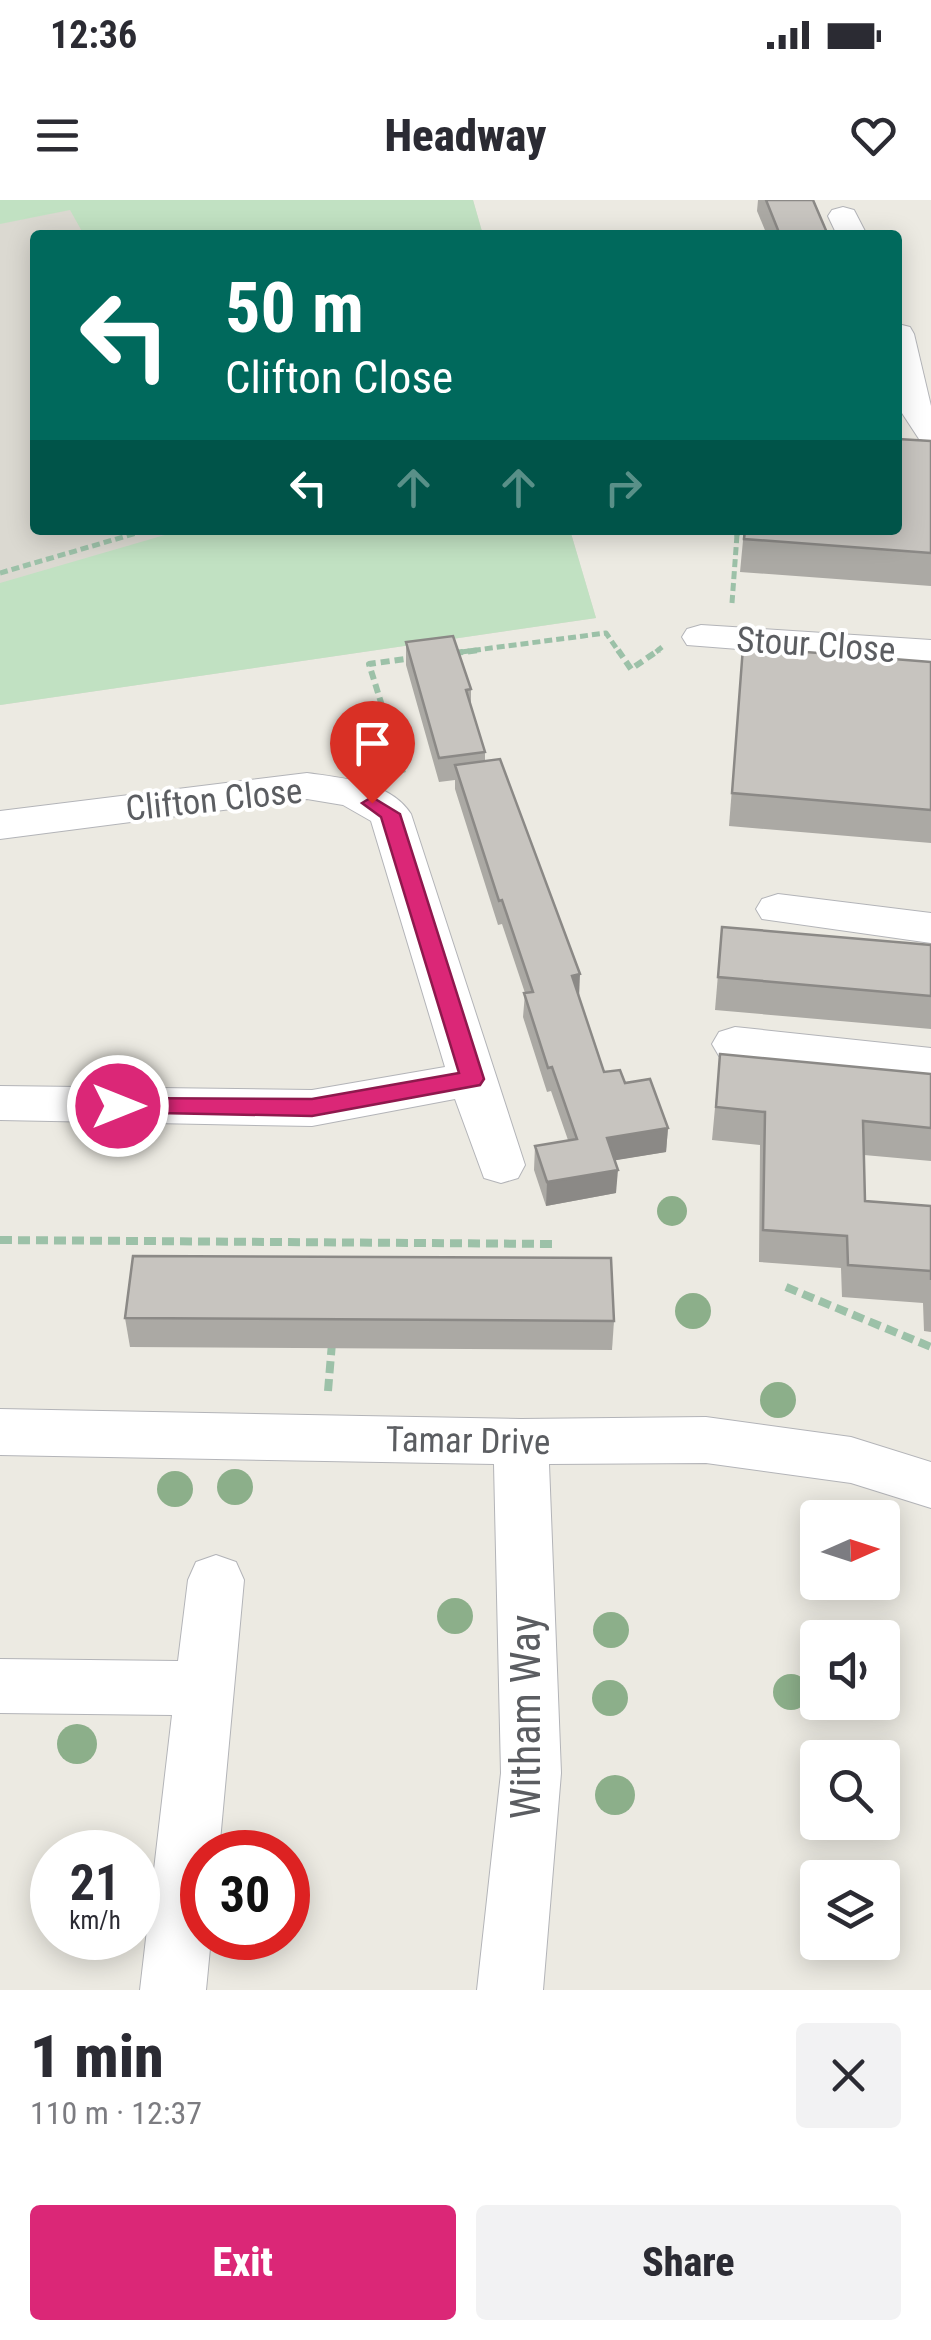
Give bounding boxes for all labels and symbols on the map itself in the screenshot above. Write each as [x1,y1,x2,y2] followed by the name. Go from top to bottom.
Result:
[735,619,897,671] street label: Stour Close
[330,701,415,804] pin
[124,770,304,830] street label: Clifton Close
[66,1054,170,1158] position arrow
[385,1419,551,1463] street label: Tamar Drive
[800,1500,900,1600] north arrow
[501,1615,550,1819] street label: Witham Way
[180,1830,310,1960] speed limit sign: 30

